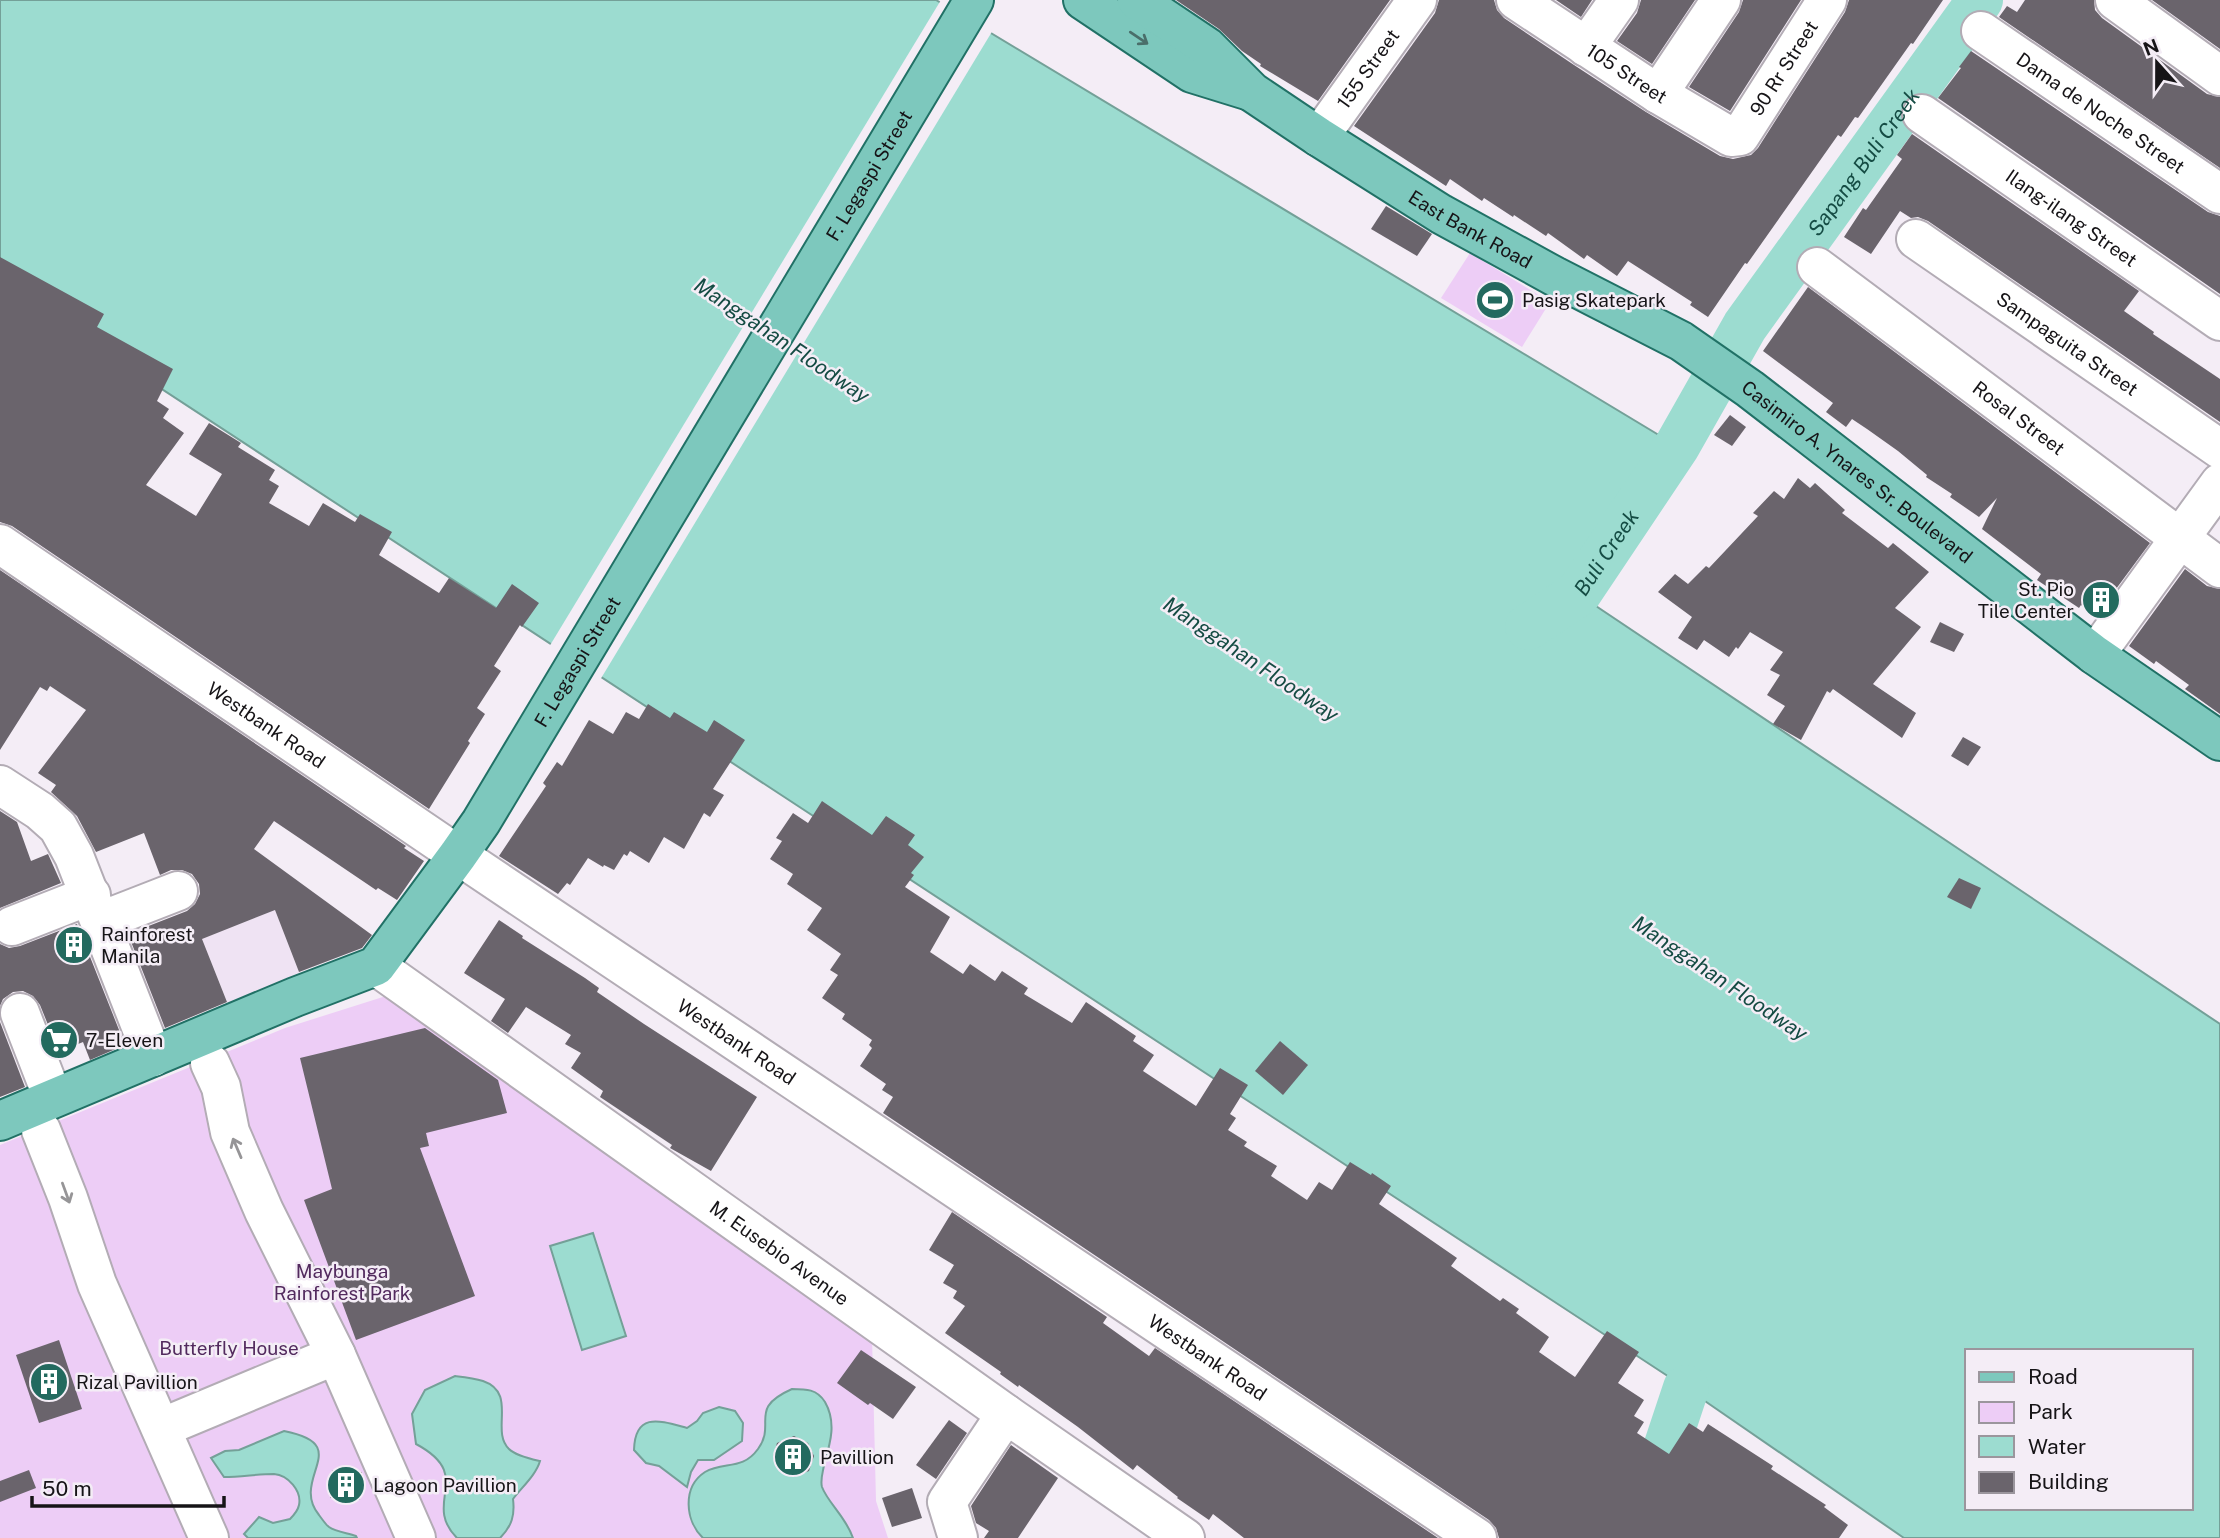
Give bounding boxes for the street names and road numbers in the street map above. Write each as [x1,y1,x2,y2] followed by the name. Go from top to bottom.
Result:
[1745,16,1822,119] street label: 90 Rr Street
[1332,25,1404,113] street label: 155 Street
[1583,39,1671,108] street label: 105 Street
[2011,48,2189,178] street label: Dama de Noche Street
[821,106,916,244] street label: F. Legaspi Street
[2002,165,2141,271] street label: Ilang-ilang Street
[1405,185,1536,273] street label: East Bank Road
[1993,287,2142,400] street label: Sampaguita Street
[1738,376,1977,568] street label: Casimiro A. Ynares Sr. Boulevard
[1969,376,2069,459] street label: Rosal Street
[530,592,625,731] street label: F. Legaspi Street
[203,677,330,773] street label: Westbank Road
[673,994,800,1089] street label: Westbank Road
[706,1196,853,1310] street label: M. Eusebio Avenue
[1144,1310,1271,1405] street label: Westbank Road

